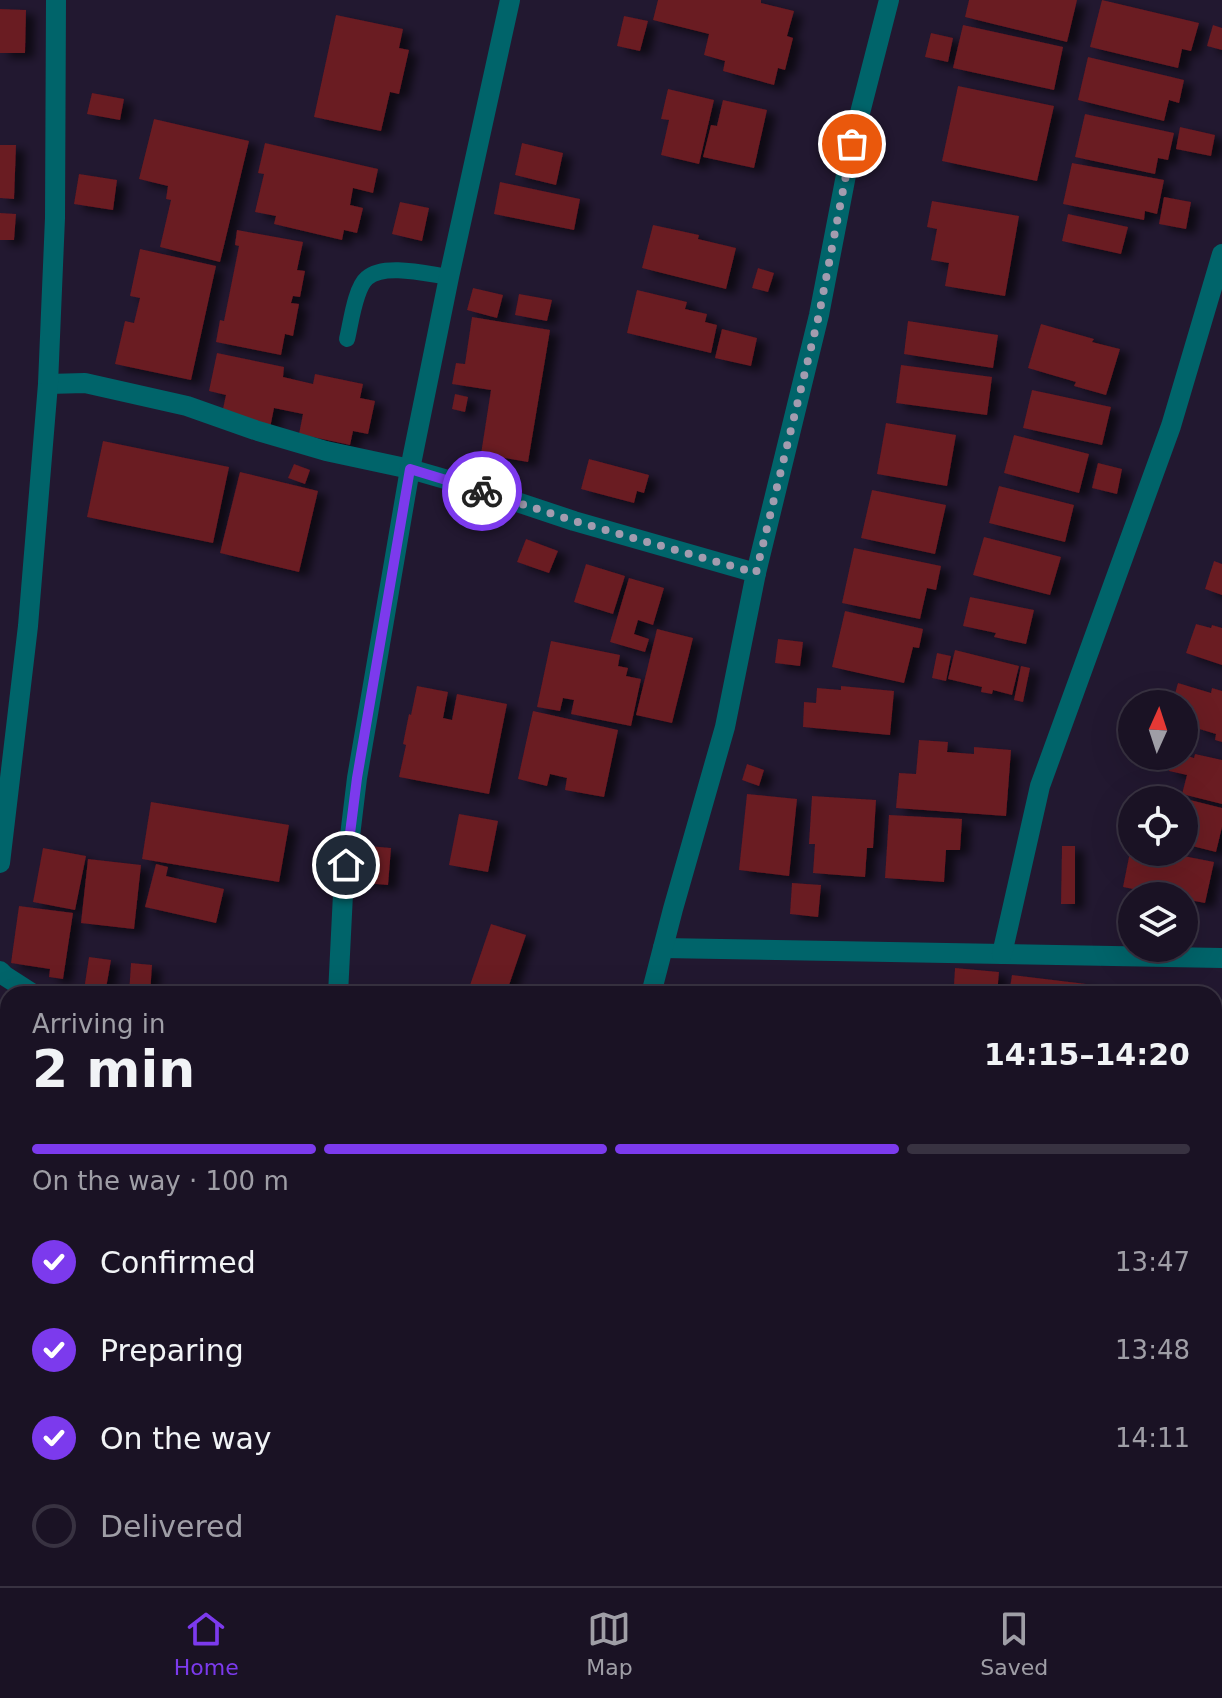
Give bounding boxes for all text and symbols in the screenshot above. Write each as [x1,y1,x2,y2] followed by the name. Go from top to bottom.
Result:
[818,110,886,178] pin
[830,122,874,166] icon: bag
[442,451,522,531] courier
[460,469,504,513] icon: bike
[1118,690,1198,770] north arrow
[1118,690,1198,962] map controls
[1118,786,1198,866] button: locate
[312,831,380,899] pin
[324,843,368,887] icon: home
[1118,882,1198,962] button: layers
[32,1009,166,1039] text: Arriving in
[984,1037,1190,1072] text: 14:15–14:20
[32,1039,195,1099] text: 2 min
[32,1166,289,1196] text: On the way · 100 m
[32,1240,76,1284] icon: check
[100,1245,256,1280] text: Confirmed
[1115,1247,1190,1277] text: 13:47
[32,1328,76,1372] icon: check
[100,1333,244,1368] text: Preparing
[1115,1335,1190,1365] text: 13:48
[32,1416,76,1460] icon: check
[100,1421,272,1456] text: On the way
[1115,1423,1190,1453] text: 14:11
[100,1509,244,1544] text: Delivered
[174,1607,239,1680] tab: Home
[586,1607,633,1680] tab: Map
[980,1607,1048,1680] tab: Saved

